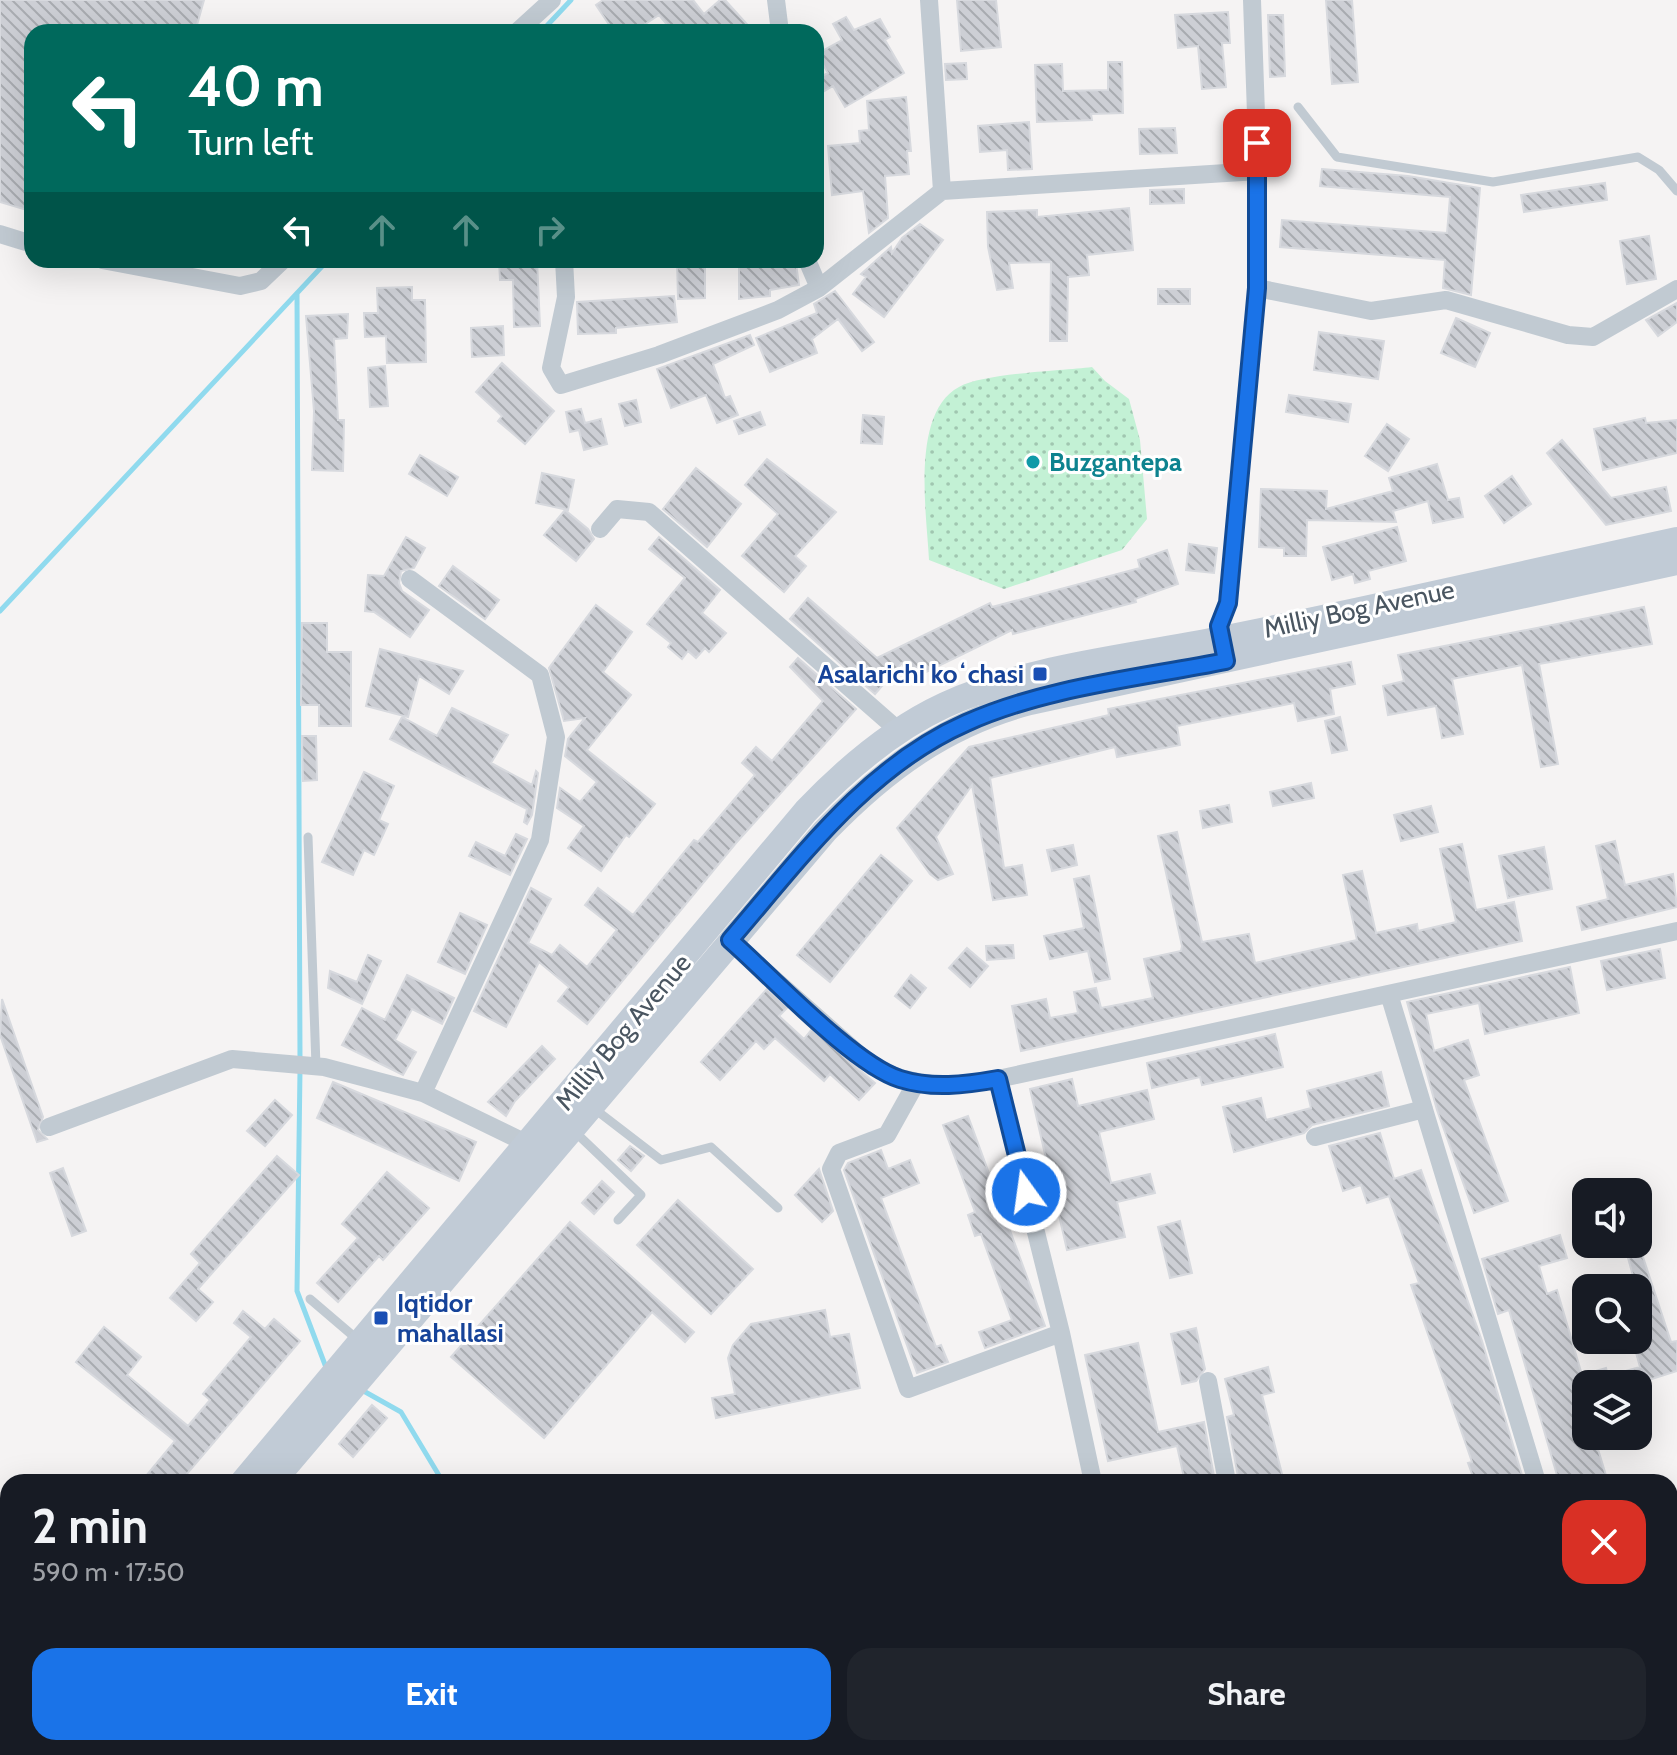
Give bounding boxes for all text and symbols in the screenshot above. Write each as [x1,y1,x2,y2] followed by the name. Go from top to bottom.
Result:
[188,52,324,120] text: 40 m
[56,56,160,160] icon: left
[1223,109,1291,177] pin
[188,120,313,164] text: Turn left
[1235,121,1279,165] icon: arrive
[276,208,320,252] icon: left
[360,208,404,252] icon: ahead
[444,208,488,252] icon: ahead
[528,208,572,252] icon: right
[1049,446,1182,478] place label: Buzgantepa
[1024,453,1042,471] marker: Buzgantepa
[1261,573,1457,645] street label: Milliy Bog Avenue
[818,658,1024,690] place label: Asalarichi koʻchasi
[1031,665,1049,683] marker: Asalarichi koʻchasi
[548,947,698,1117] street label: Milliy Bog Avenue
[984,1150,1068,1234] position arrow
[1572,1178,1652,1450] map controls
[1572,1178,1652,1258] button: sound
[1572,1274,1652,1354] button: search
[397,1287,504,1349] place label: Iqtidor mahallasi
[372,1309,390,1327] marker: Iqtidor mahallasi
[1572,1370,1652,1450] button: layers
[32,1497,148,1555] text: 2 min
[1562,1500,1646,1584] button: close
[32,1556,185,1588] text: 590 m · 17:50
[32,1648,831,1740] button: Exit
[847,1648,1646,1740] button: Share

